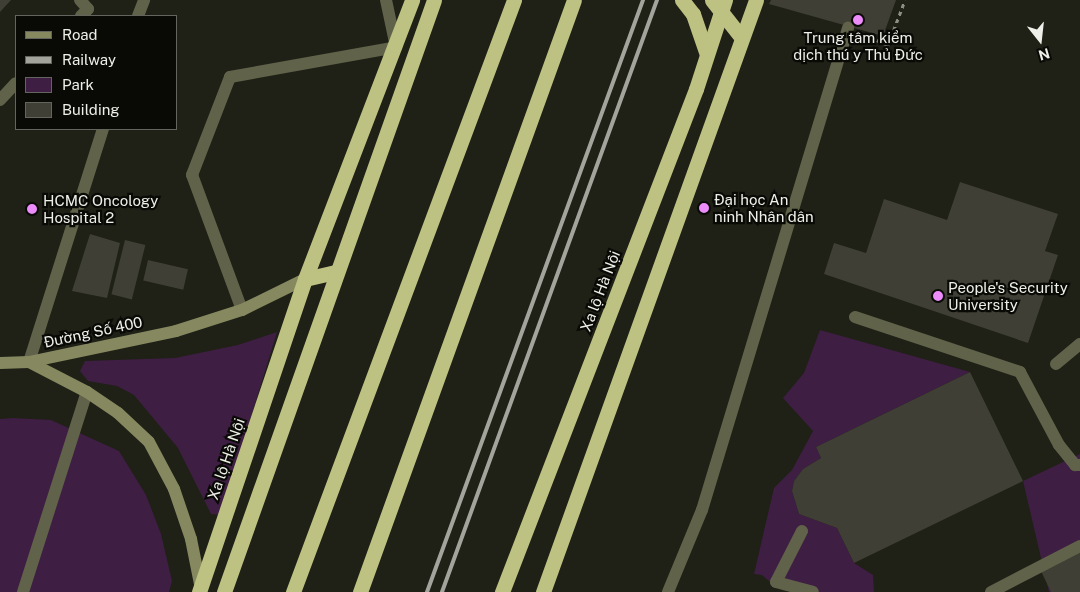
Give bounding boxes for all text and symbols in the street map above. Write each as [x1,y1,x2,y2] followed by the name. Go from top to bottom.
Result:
[852,14,864,26] marker: Trung tâm kiểm dịch thú y Thủ Đức
[15,15,178,130] legend
[1015,15,1065,65] north arrow
[62,26,98,43] text: Road
[793,28,923,63] place label: Trung tâm kiểm dịch thú y Thủ Đức
[1037,45,1052,64] text: N
[62,51,116,68] text: Railway
[62,76,94,93] text: Park
[62,101,120,118] text: Building
[714,190,814,225] place label: Đại học An ninh Nhân dân
[43,191,158,226] place label: HCMC Oncology Hospital 2
[25,202,39,216] marker: HCMC Oncology Hospital 2
[698,202,710,214] marker: Đại học An ninh Nhân dân
[576,248,624,334] street label: Xa lộ Hà Nội
[948,278,1068,313] place label: People's Security University
[932,290,944,302] marker: People's Security University
[42,313,144,351] street label: Đường Số 400
[204,416,248,502] street label: Xa lộ Hà Nội

